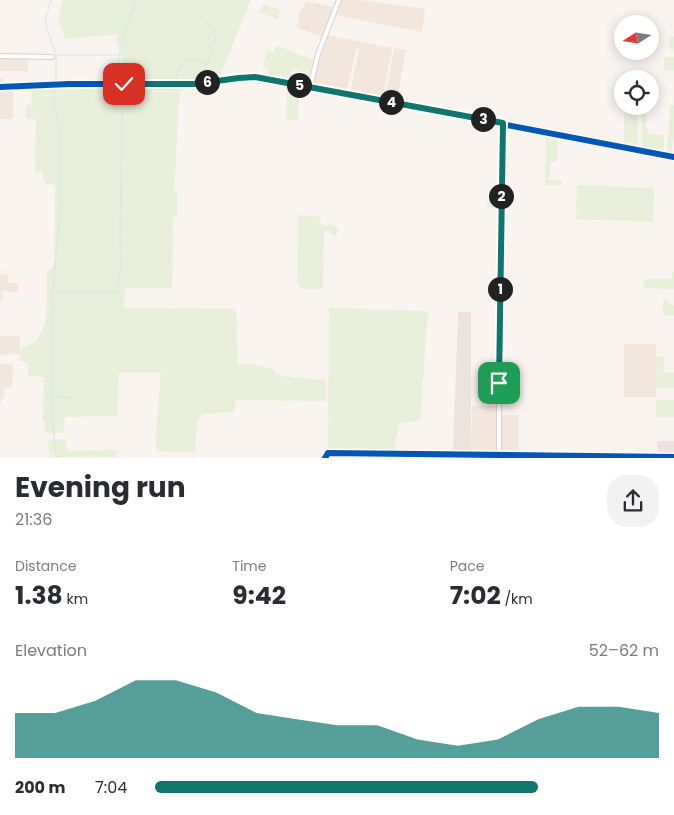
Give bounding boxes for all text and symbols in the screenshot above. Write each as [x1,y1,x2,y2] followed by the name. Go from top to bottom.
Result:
[614,15,659,60] north arrow
[614,15,659,115] map controls
[103,63,145,105] pin
[110,70,138,98] icon: check
[194,70,220,94] pin: 6
[614,70,659,115] button: locate
[203,72,212,92] text: 6
[286,72,312,98] pin: 5
[295,75,304,95] text: 5
[378,90,404,114] pin: 4
[387,92,396,112] text: 4
[470,106,496,132] pin: 3
[479,109,488,129] text: 3
[488,184,514,208] pin: 2
[498,186,506,206] text: 2
[488,276,512,302] pin: 1
[498,279,503,299] text: 1
[478,362,520,404] pin
[485,369,513,397] icon: arrive
[15,468,186,507] text: Evening run
[607,475,659,527] button: share
[15,508,52,531] text: 21:36
[15,556,76,576] text: Distance
[232,556,266,576] text: Time
[450,556,484,576] text: Pace
[15,578,63,613] text: 1.38
[232,578,286,613] text: 9:42
[450,578,501,613] text: 7:02
[63,589,88,609] text: km
[501,589,533,609] text: /km
[15,639,87,662] text: Elevation
[589,639,659,662] text: 52–62 m
[15,776,65,799] text: 200 m
[95,776,127,799] text: 7:04

